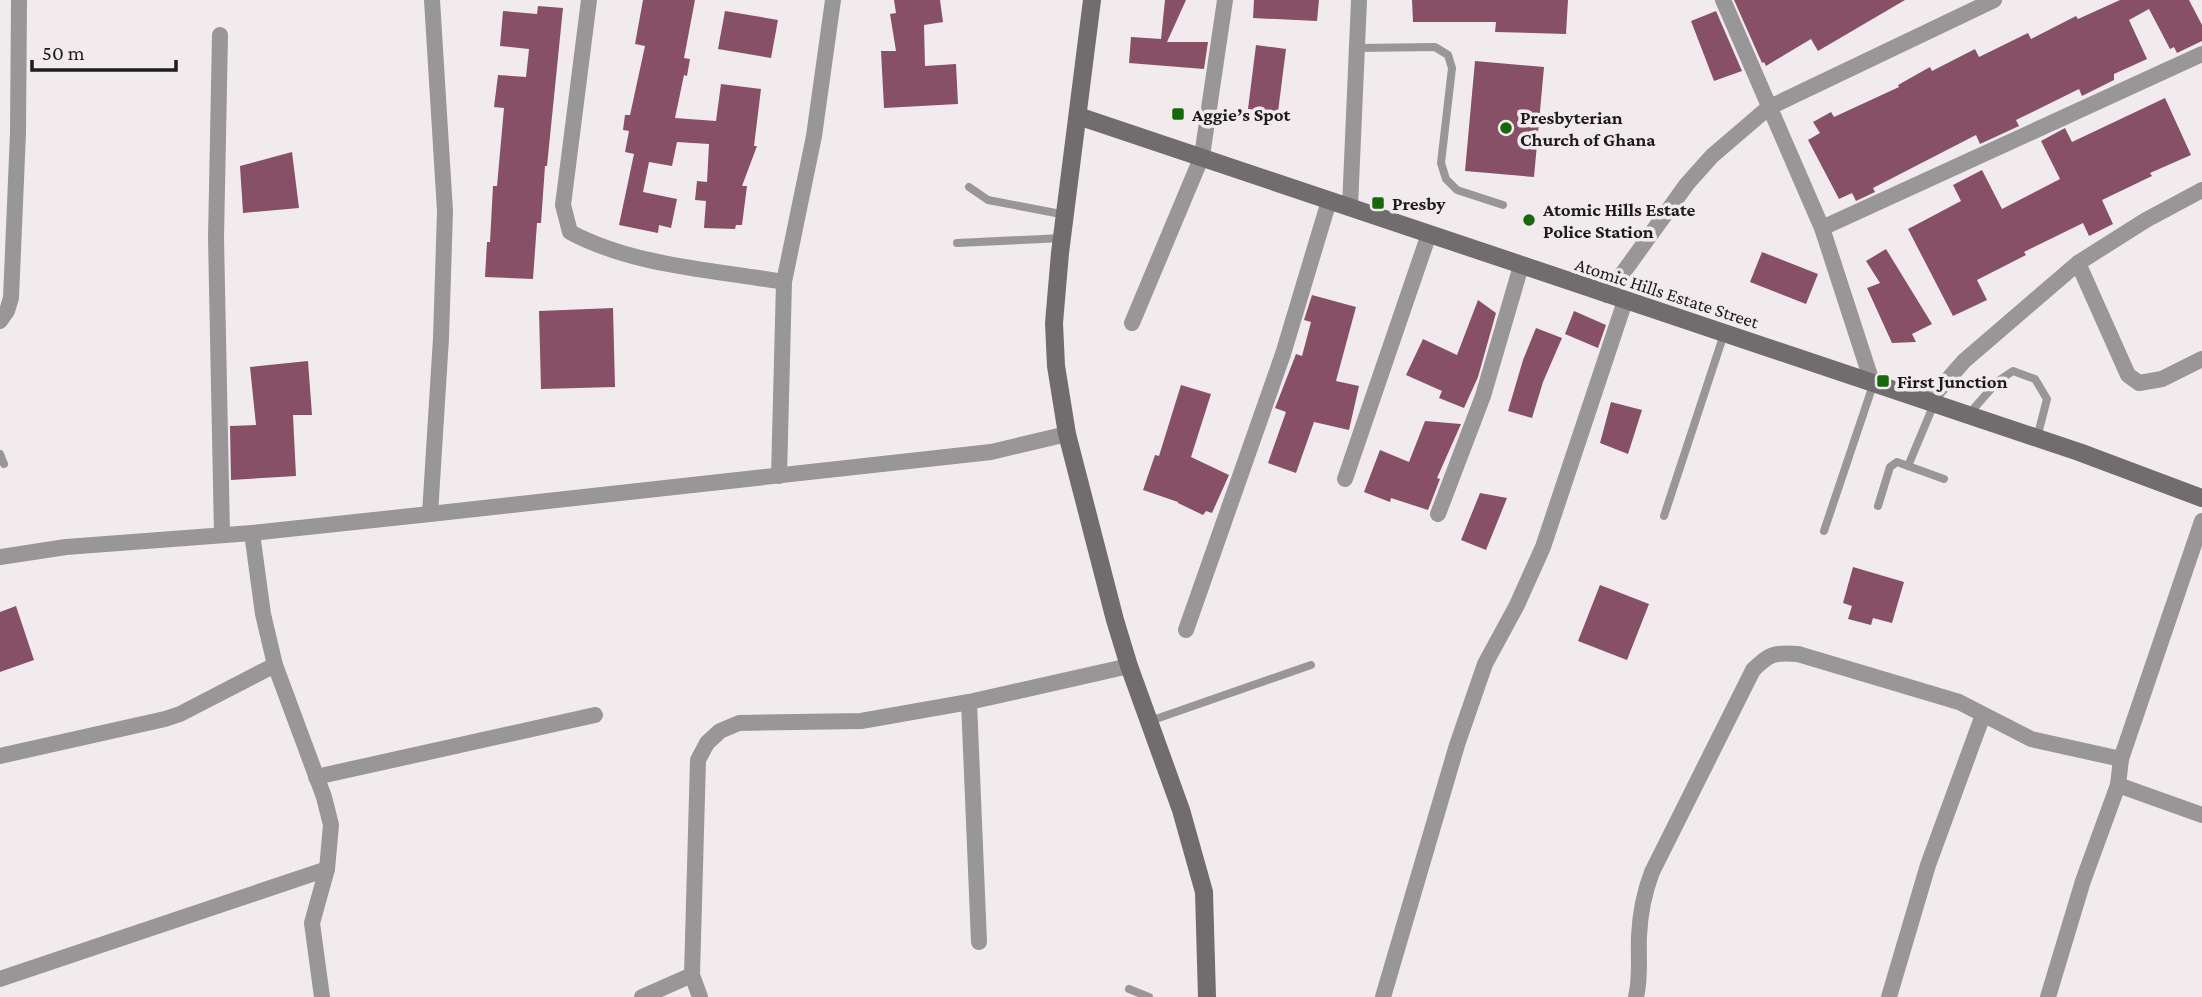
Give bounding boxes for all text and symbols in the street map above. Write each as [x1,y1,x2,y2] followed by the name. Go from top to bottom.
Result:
[32,28,175,72] scale bar
[42,41,85,65] text: 50 m
[1191,104,1291,125] place label: Aggie’s Spot
[1170,106,1186,122] marker: Aggie’s Spot
[1520,107,1656,150] place label: Presbyterian Church of Ghana
[1498,120,1514,136] marker: Presbyterian Church of Ghana
[1392,193,1446,214] place label: Presby
[1370,195,1386,211] marker: Presby
[1542,199,1696,242] place label: Atomic Hills Estate Police Station
[1521,212,1537,228] marker: Atomic Hills Estate Police Station
[1573,253,1762,333] street label: Atomic Hills Estate Street
[1897,371,2008,392] place label: First Junction
[1875,373,1891,389] marker: First Junction

